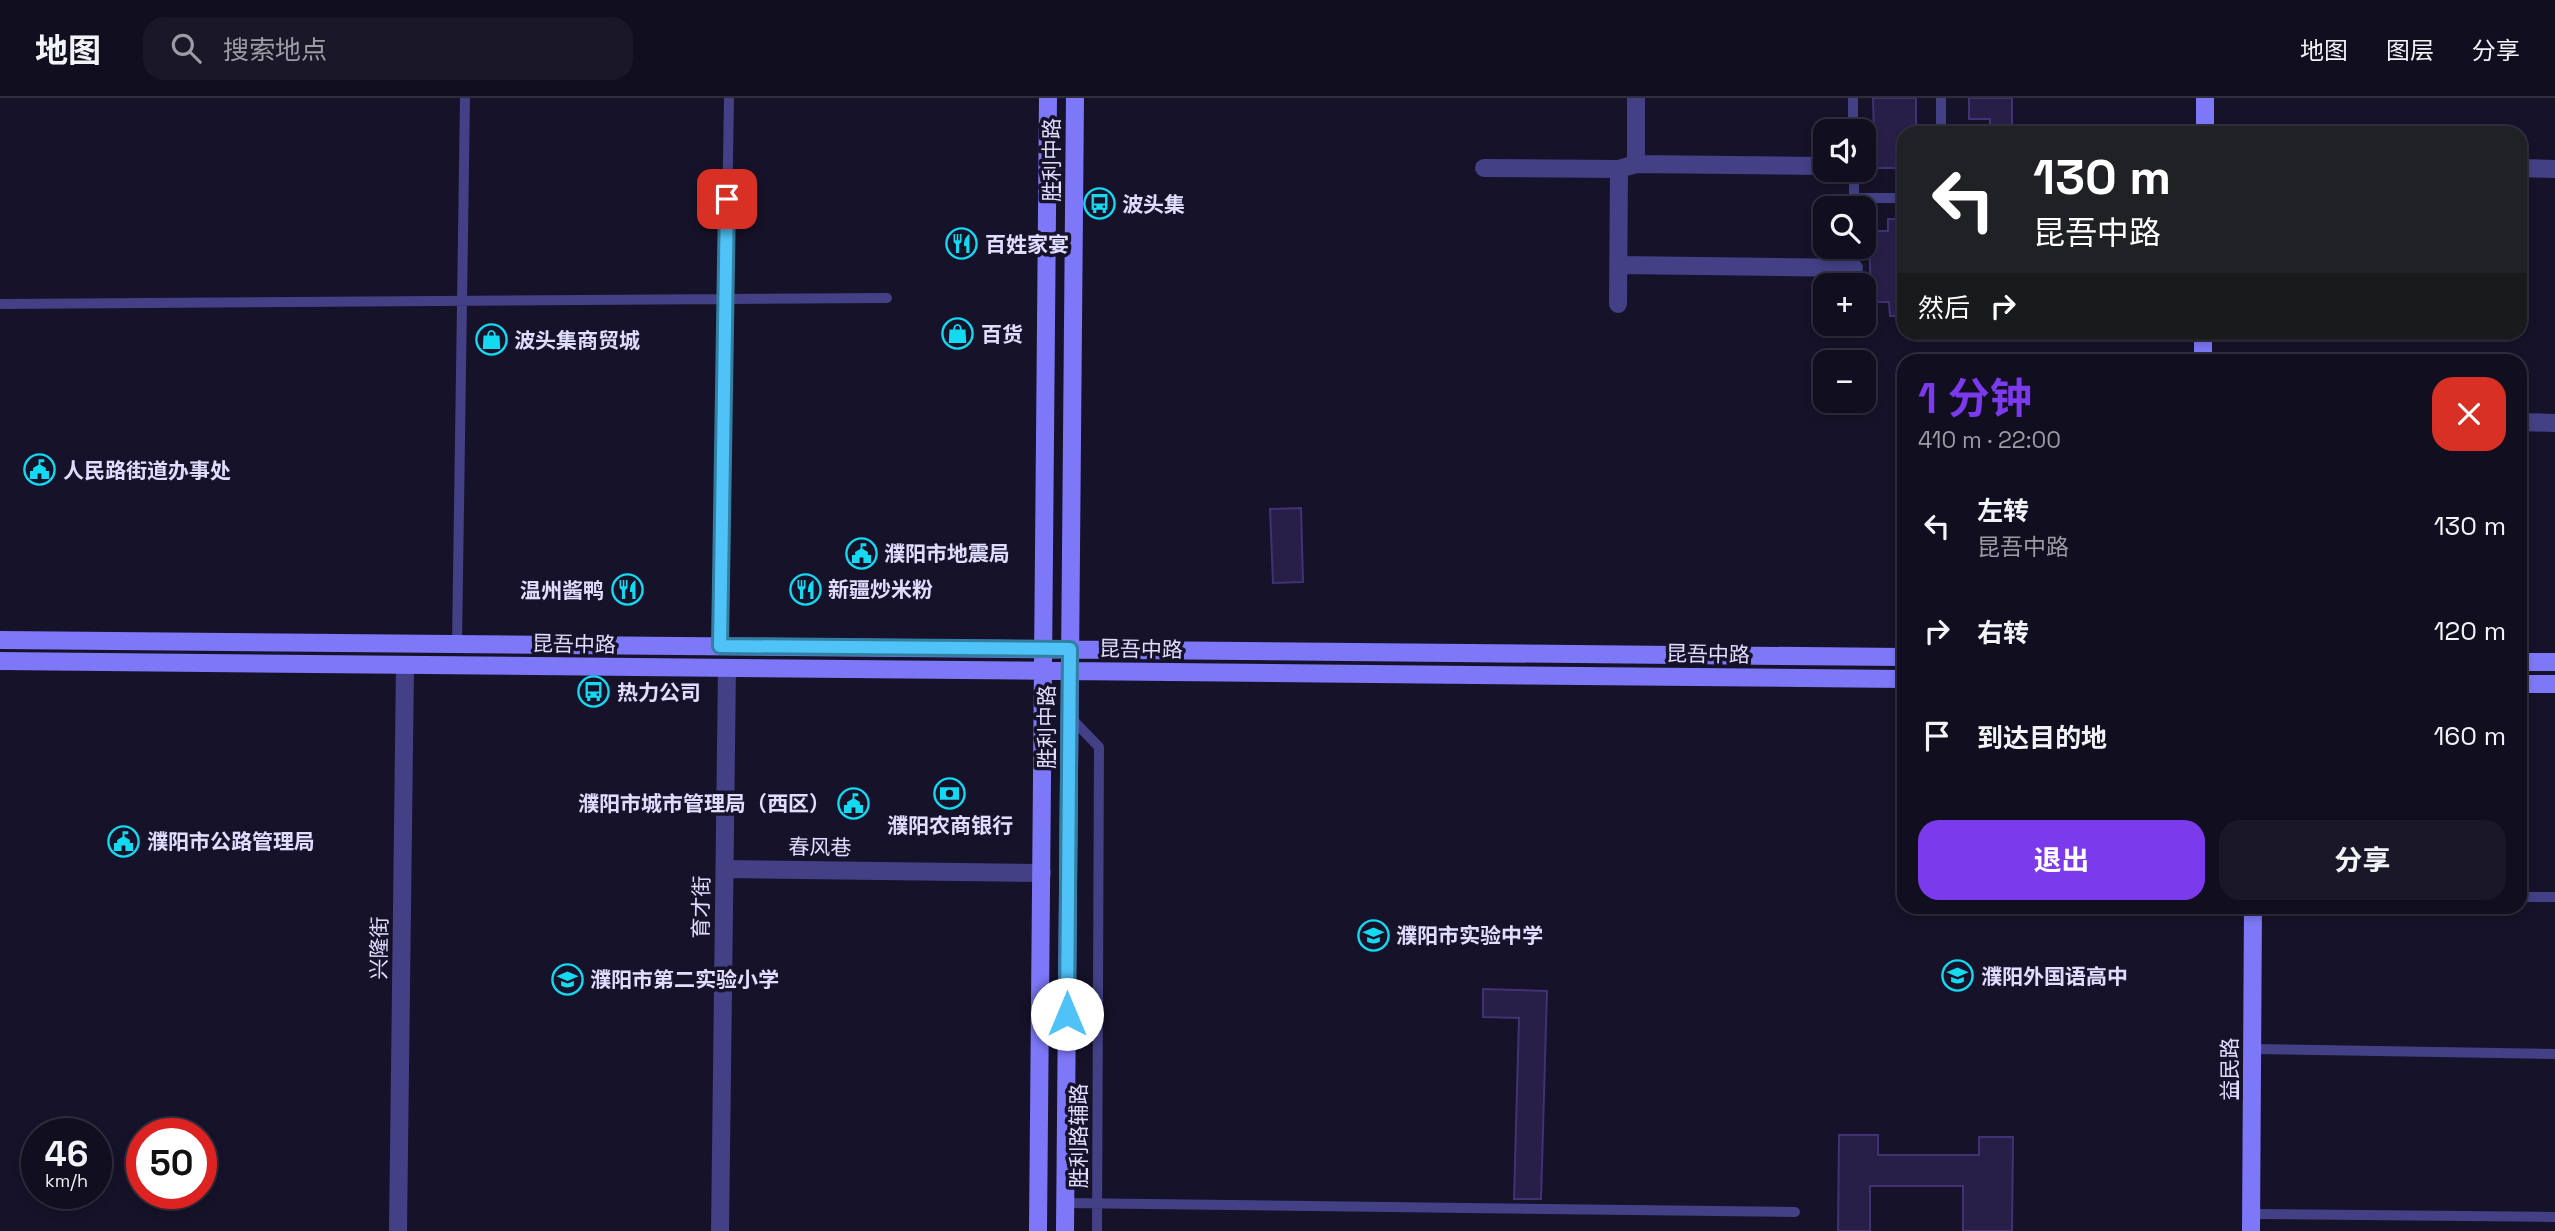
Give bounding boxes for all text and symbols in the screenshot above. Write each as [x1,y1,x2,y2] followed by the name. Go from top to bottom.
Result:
[143,17,633,80] search box
[167,29,205,67] icon: search
[35,30,101,72] text: 地图
[223,33,327,67] text: 搜索地点
[2300,35,2348,66] text: 地图
[2386,35,2434,66] text: 图层
[2472,35,2520,66] text: 分享
[1038,118,1065,202] street label: 胜利中路
[1813,119,1876,413] map controls
[1813,119,1876,182] button: sound
[2033,146,2171,208] text: 130 m
[1918,154,2009,245] icon: left
[697,169,757,229] pin
[708,180,746,218] icon: arrive
[1082,187,1116,221] bus stop icon: 波头集
[1122,191,1185,218] place label: 波头集
[1813,196,1876,259] button: search
[2033,213,2161,253] text: 昆吾中路
[945,227,979,261] restaurant icon: 百姓家宴
[985,231,1069,258] place label: 百姓家宴
[1813,273,1876,336] button: +
[1984,287,2022,325] icon: right
[1918,291,1970,325] text: 然后
[941,317,975,351] shop icon: 百货
[981,321,1023,348] place label: 百货
[474,323,508,357] shop icon: 波头集商贸城
[514,327,640,354] place label: 波头集商贸城
[1813,350,1876,413] button: −
[1918,372,2032,425] text: 1 分钟
[2432,377,2506,451] button: close
[1918,425,2061,455] text: 410 m · 22:00
[23,453,57,487] public building icon: 人民路街道办事处
[63,457,231,484] place label: 人民路街道办事处
[1977,494,2029,528] text: 左转
[1918,507,1956,545] icon: left
[2434,509,2506,543] text: 130 m
[1977,532,2069,562] text: 昆吾中路
[844,536,878,570] public building icon: 濮阳市地震局
[884,540,1010,567] place label: 濮阳市地震局
[788,572,822,606] restaurant icon: 新疆炒米粉
[610,573,644,607] restaurant icon: 温州酱鸭
[828,576,933,603] place label: 新疆炒米粉
[520,577,604,604] place label: 温州酱鸭
[1918,612,1956,650] icon: right
[2434,614,2506,648] text: 120 m
[1977,616,2029,650] text: 右转
[532,630,616,658] street label: 昆吾中路
[1099,635,1183,663] street label: 昆吾中路
[1666,640,1750,668] street label: 昆吾中路
[577,675,611,709] bus stop icon: 热力公司
[617,679,701,706] place label: 热力公司
[1033,685,1060,769] street label: 胜利中路
[1918,717,1956,755] icon: arrive
[2434,719,2506,753] text: 160 m
[1977,721,2107,755] text: 到达目的地
[933,776,967,810] bank icon: 濮阳农商银行
[836,786,870,820] public building icon: 濮阳市城市管理局（西区）
[578,790,830,817] place label: 濮阳市城市管理局（西区）
[887,812,1013,839] place label: 濮阳农商银行
[1918,820,2205,900] button: 退出
[2219,820,2506,900] button: 分享
[107,824,141,858] public building icon: 濮阳市公路管理局
[147,828,315,855] place label: 濮阳市公路管理局
[788,833,852,861] street label: 春风巷
[687,875,715,939] street label: 育才街
[365,916,393,980] street label: 兴隆街
[1356,918,1390,952] school or university icon: 濮阳市实验中学
[1396,922,1543,949] place label: 濮阳市实验中学
[1941,959,1975,993] school or university icon: 濮阳外国语高中
[550,962,584,996] school or university icon: 濮阳市第二实验小学
[1981,963,2128,990] place label: 濮阳外国语高中
[590,966,779,993] place label: 濮阳市第二实验小学
[1030,977,1104,1051] position arrow
[2216,1038,2243,1101] street label: 益民路
[1065,1084,1092,1189] street label: 胜利路辅路
[126,1118,217,1209] speed limit sign: 50
[45,1132,88,1176] text: 46
[45,1169,88,1192] text: km/h

